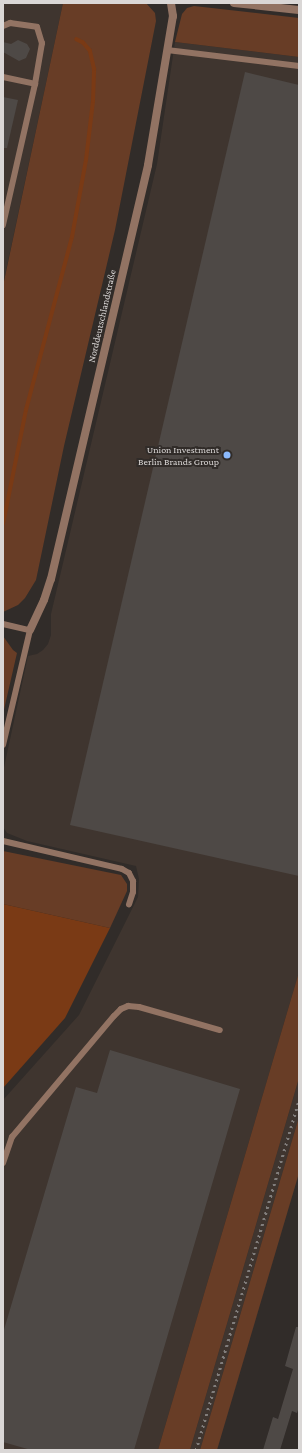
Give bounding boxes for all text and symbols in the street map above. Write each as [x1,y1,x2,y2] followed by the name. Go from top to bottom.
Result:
[85,269,119,363] street label: Norddeutschlandstraße
[138,443,219,466] place label: Union Investment Berlin Brands Group
[222,450,232,460] marker: Union Investment Berlin Brands Group

